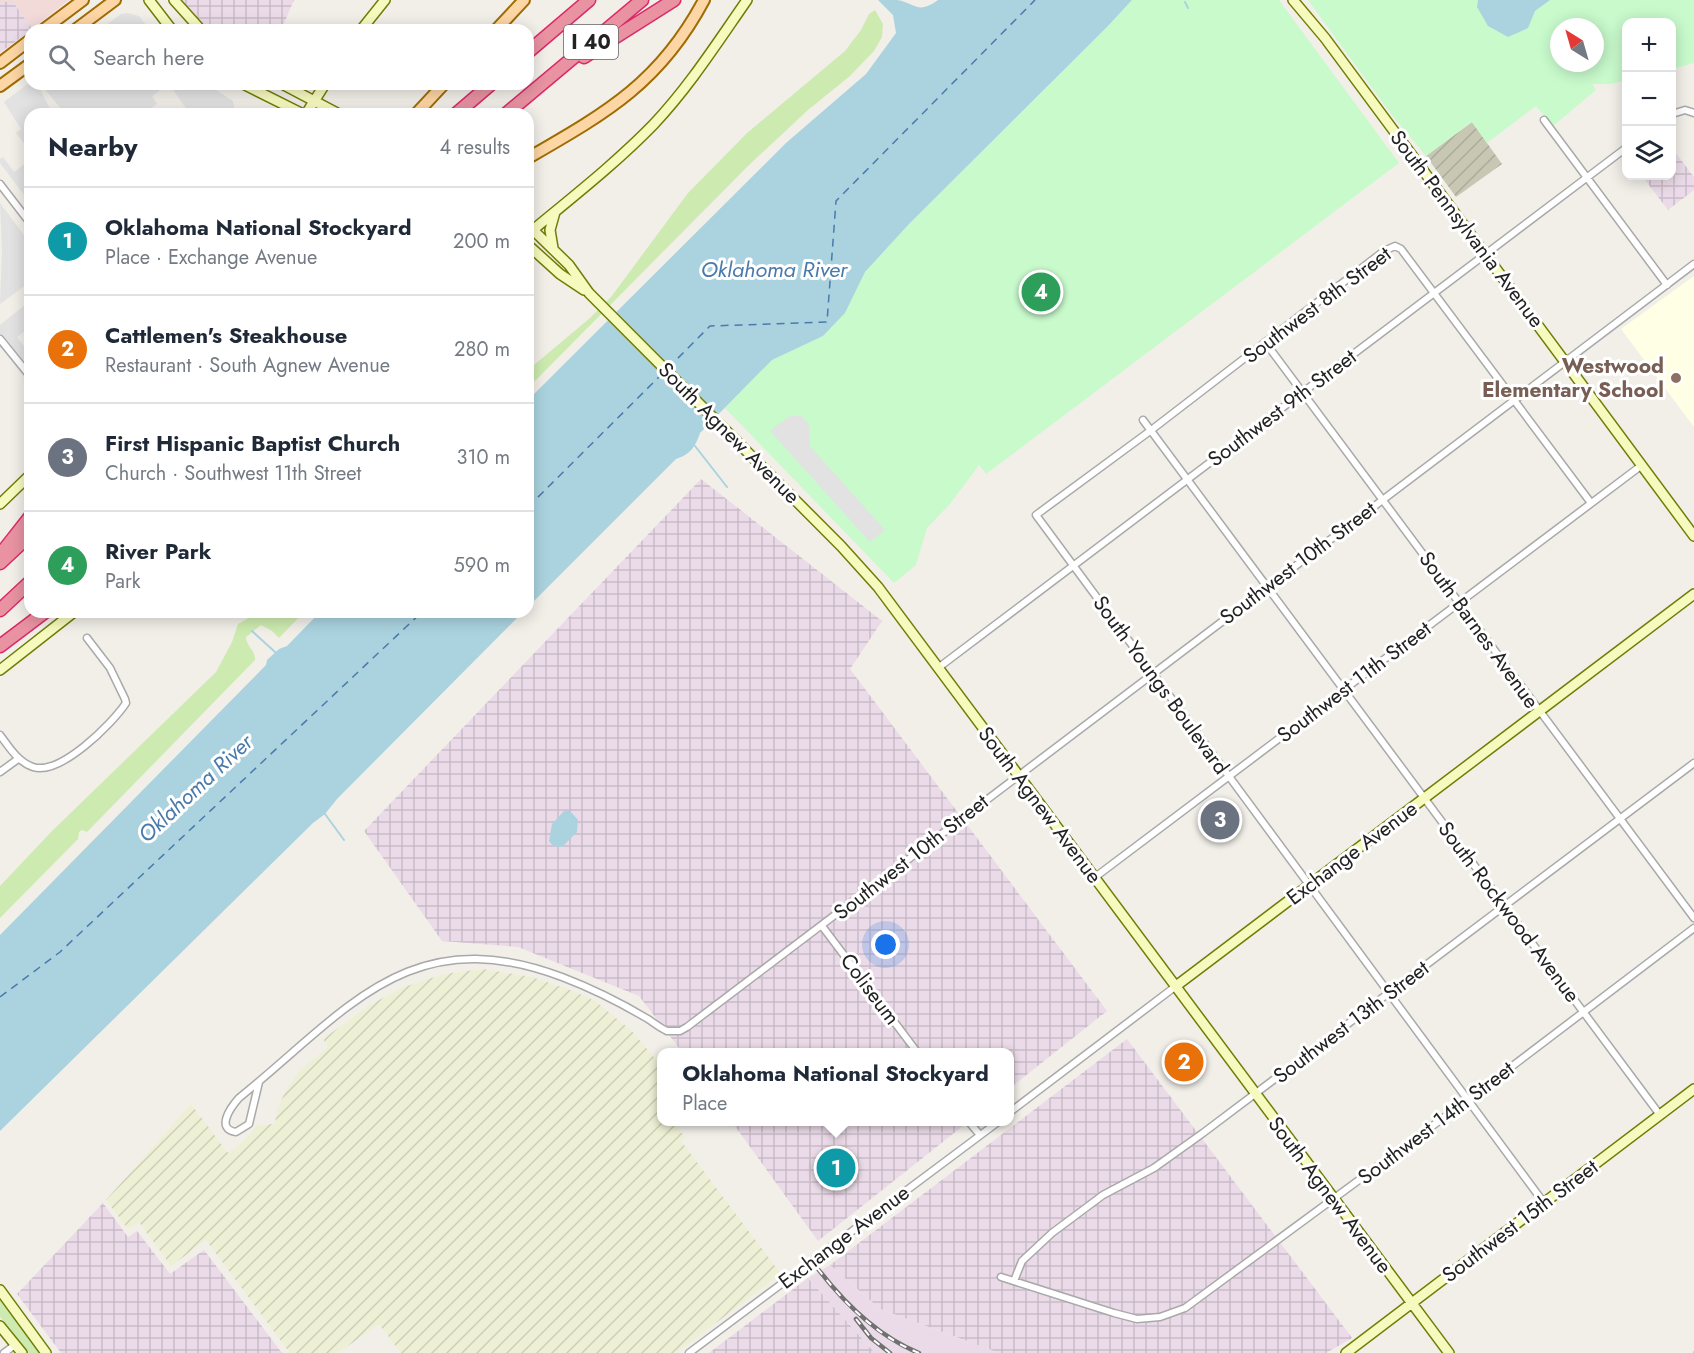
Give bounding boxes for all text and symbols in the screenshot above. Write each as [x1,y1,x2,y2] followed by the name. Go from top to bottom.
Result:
[1550,18,1604,72] north arrow
[1622,18,1676,180] map controls
[1622,18,1676,72] button: +
[24,24,534,90] search box
[564,25,618,59] road number: I 40
[45,41,78,74] icon: search
[93,41,204,73] text: Search here
[1622,72,1676,126] button: −
[1383,124,1551,334] street label: South Pennsylvania Avenue
[1622,126,1676,180] button: layers
[48,128,137,166] text: Nearby
[439,133,510,162] text: 4 results
[105,211,412,243] text: Oklahoma National Stockyard
[62,227,73,256] text: 1
[453,227,510,256] text: 200 m
[1237,239,1397,371] street label: Southwest 8th Street
[105,243,317,272] text: Place · Exchange Avenue
[701,253,849,285] water label: Oklahoma River
[1022,270,1060,314] pin: 4
[105,319,347,351] text: Cattlemen's Steakhouse
[61,335,74,364] text: 2
[454,335,510,364] text: 280 m
[1201,342,1363,474] street label: Southwest 9th Street
[105,351,390,380] text: Restaurant · South Agnew Avenue
[1482,351,1664,405] place label: Westwood Elementary School
[651,355,807,511] street label: South Agnew Avenue
[1669,371,1683,385] marker: Westwood Elementary School
[105,427,400,459] text: First Hispanic Baptist Church
[61,443,74,472] text: 3
[456,443,510,472] text: 310 m
[105,459,361,488] text: Church · Southwest 11th Street
[1213,494,1383,632] street label: Southwest 10th Street
[105,535,211,567] text: River Park
[1412,545,1546,715] street label: South Barnes Avenue
[61,551,74,580] text: 4
[454,551,510,580] text: 590 m
[105,567,141,596] text: Park
[1086,589,1236,781] street label: South Youngs Boulevard
[1271,614,1437,750] street label: Southwest 11th Street
[971,720,1109,890] street label: South Agnew Avenue
[131,725,261,850] water label: Oklahoma River
[827,787,995,927] street label: Southwest 10th Street
[1280,794,1424,912] street label: Exchange Avenue
[1200,798,1240,842] pin: 3
[1431,815,1587,1009] street label: South Rockwood Avenue
[871,930,900,959] your location
[833,947,907,1031] street label: Coliseum
[1267,953,1435,1091] street label: Southwest 13th Street
[1164,1040,1204,1084] pin: 2
[657,1048,1014,1126] popup
[1352,1054,1520,1192] street label: Southwest 14th Street
[682,1057,989,1089] text: Oklahoma National Stockyard
[682,1089,727,1118] text: Place
[1261,1110,1399,1280] street label: South Agnew Avenue
[816,1146,856,1190] pin: 1
[1436,1152,1604,1290] street label: Southwest 15th Street
[772,1178,916,1296] street label: Exchange Avenue

